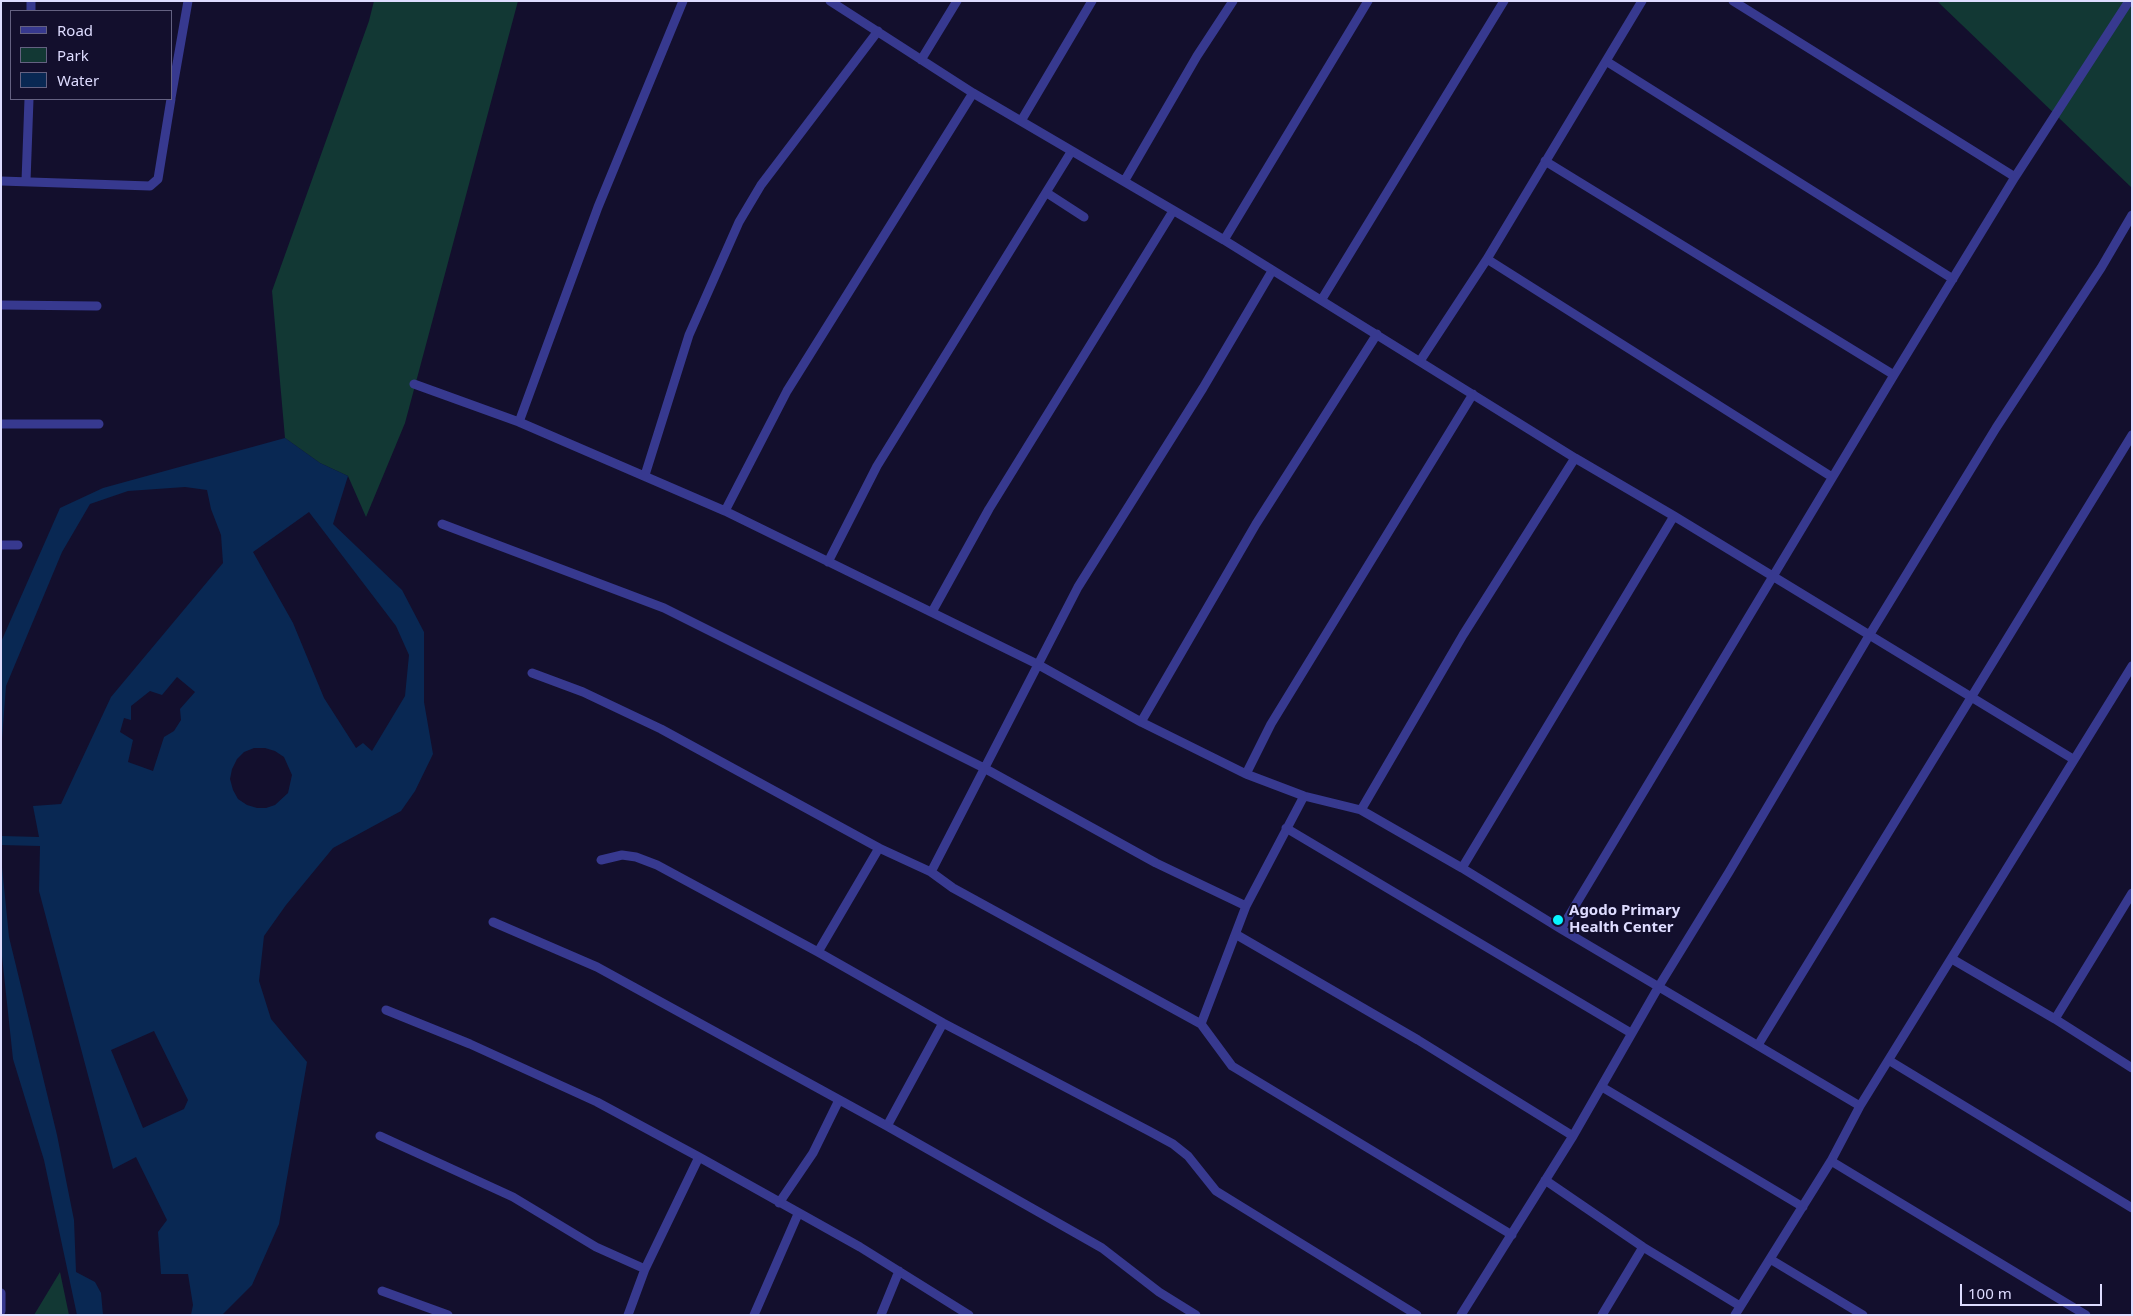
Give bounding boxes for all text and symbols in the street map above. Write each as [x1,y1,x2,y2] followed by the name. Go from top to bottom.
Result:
[10,10,172,100] legend
[57,20,93,40] text: Road
[57,45,89,65] text: Park
[57,70,99,90] text: Water
[1569,902,1680,937] place label: Agodo Primary Health Center
[1551,913,1565,927] marker: Agodo Primary Health Center
[1963,1274,2106,1306] scale bar
[1968,1283,2012,1303] text: 100 m

